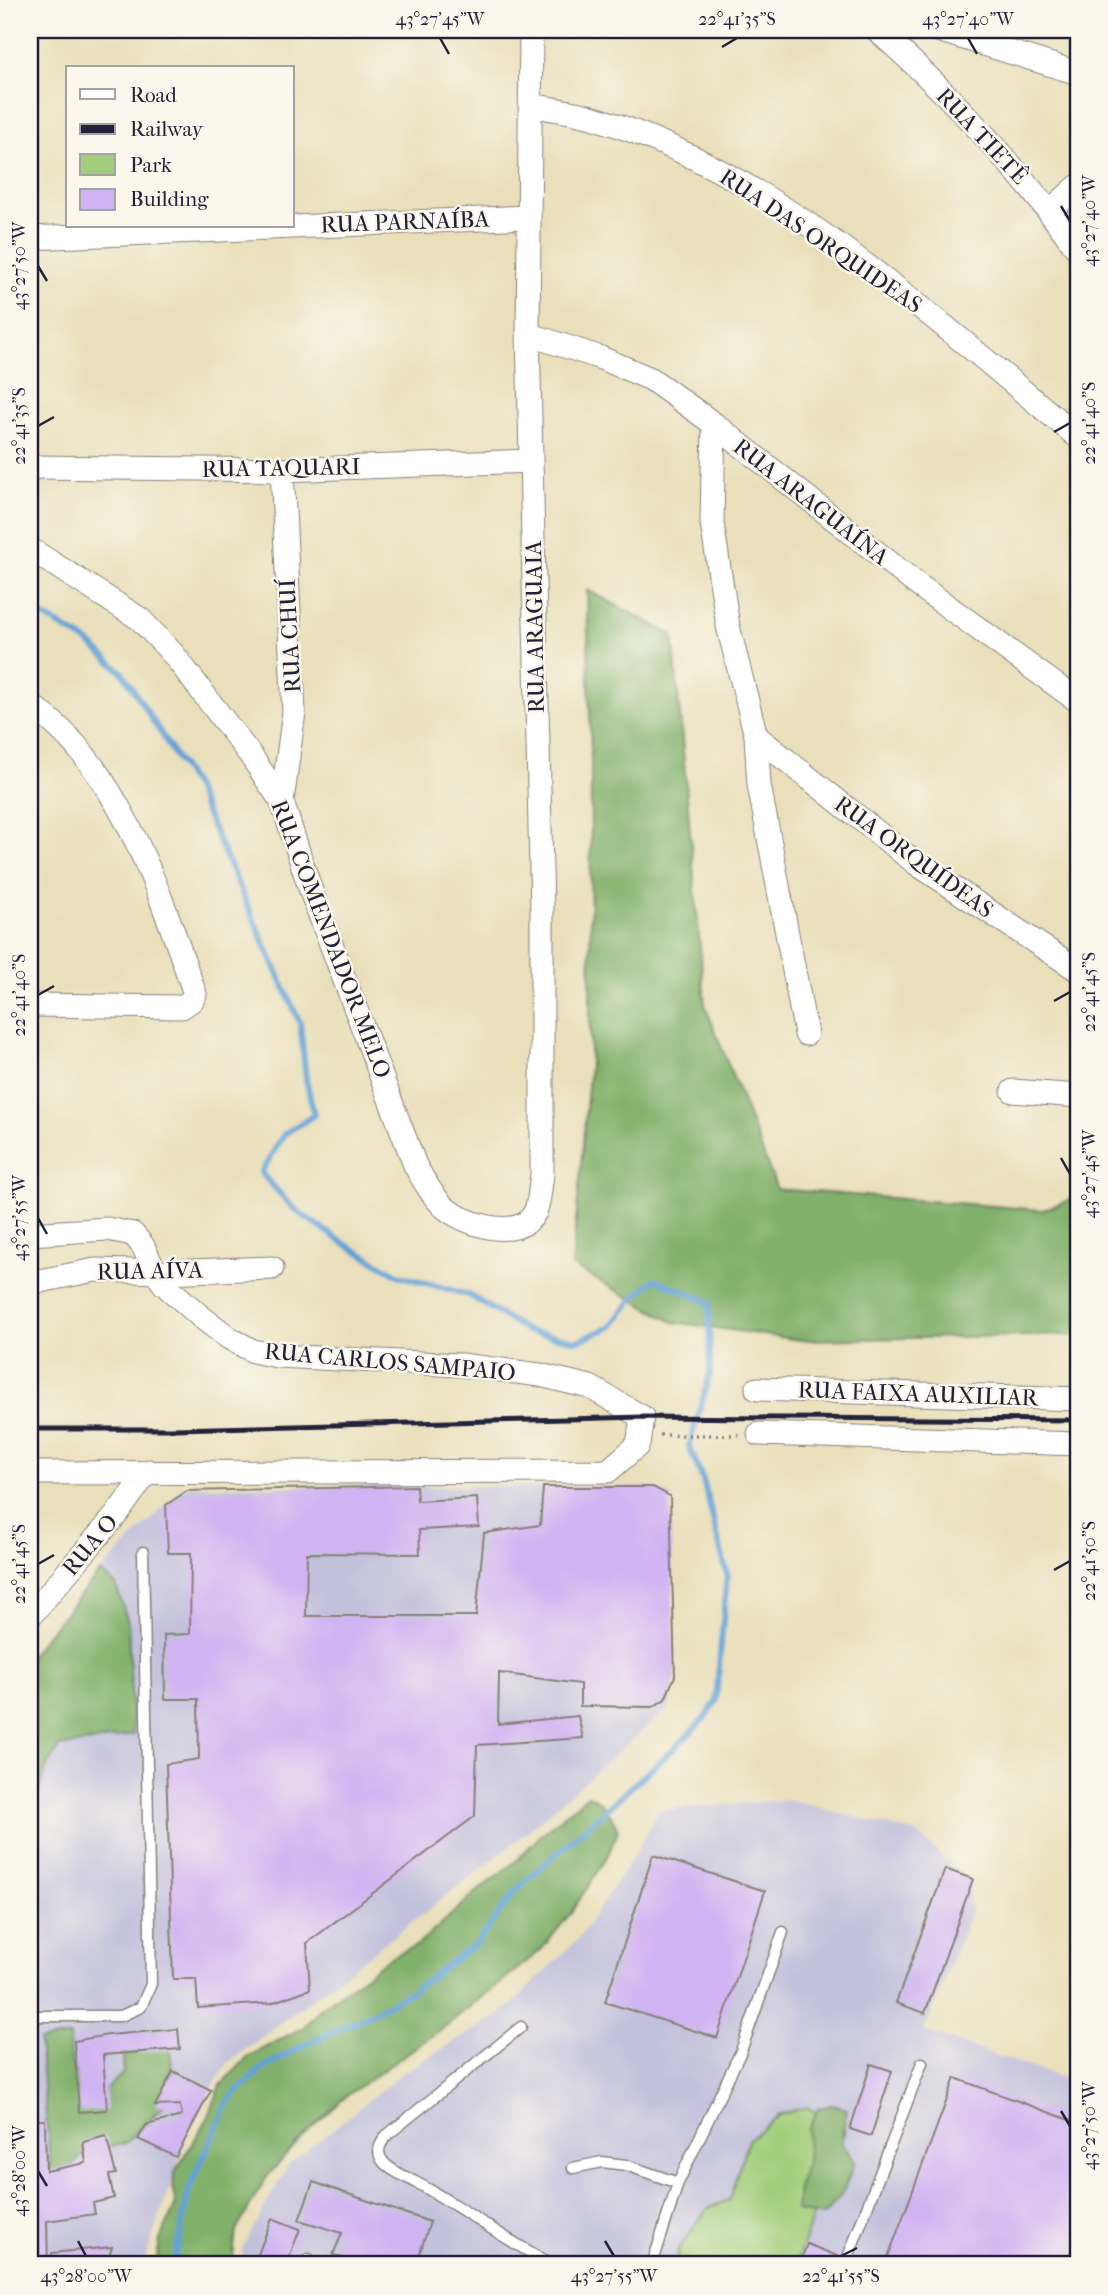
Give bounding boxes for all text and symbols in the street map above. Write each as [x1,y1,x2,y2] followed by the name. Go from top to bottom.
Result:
[396,9,486,30] text: 43°27'45"W
[698,9,776,30] text: 22°41'35"S
[922,9,1015,30] text: 43°27'40"W
[66,66,294,228] legend
[931,82,1033,190] street label: RUA TIETÊ
[130,83,177,107] text: Road
[130,117,204,141] text: Railway
[130,153,172,177] text: Park
[715,163,927,319] street label: RUA DAS ORQUIDEAS
[1079,174,1100,267] text: 43°27'40"W
[130,187,209,211] text: Building
[320,206,491,238] street label: RUA PARNAÍBA
[9,220,30,310] text: 43°27'50"W
[1079,382,1100,464] text: 22°41'40"S
[9,387,30,465] text: 22°41'35"S
[728,433,895,572] street label: RUA ARAGUAÍNA
[201,453,361,483] street label: RUA TAQUARI
[520,539,550,713] street label: RUA ARAGUAIA
[273,577,306,694] street label: RUA CHUÍ
[829,790,999,924] street label: RUA ORQUÍDEAS
[265,796,397,1082] street label: RUA COMENDADOR MELO
[1079,952,1100,1032] text: 22°41'45"S
[9,954,30,1036] text: 22°41'40"S
[1079,1128,1100,1218] text: 43°27'45"W
[9,1173,30,1261] text: 43°27'55"W
[97,1257,204,1285] street label: RUA AÍVA
[263,1338,517,1386] street label: RUA CARLOS SAMPAIO
[797,1376,1040,1412] street label: RUA FAIXA AUXILIAR
[57,1509,123,1581] street label: RUA O
[1079,1521,1100,1601] text: 22°41'50"S
[9,1524,30,1604] text: 22°41'45"S
[1079,2080,1100,2170] text: 43°27'50"W
[9,2124,30,2217] text: 43°28'00"W
[40,2266,133,2287] text: 43°28'00"W
[571,2266,659,2287] text: 43°27'55"W
[802,2266,880,2287] text: 22°41'55"S

